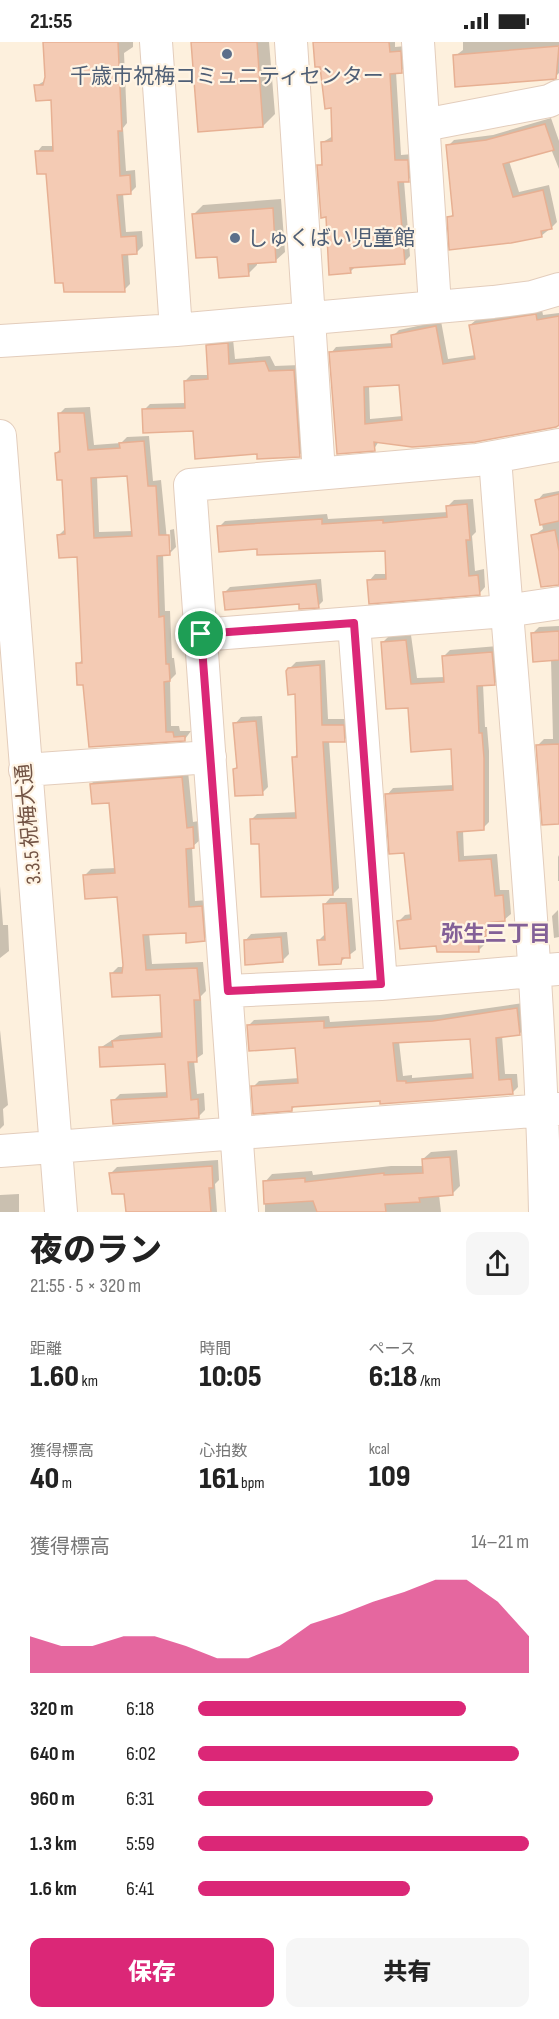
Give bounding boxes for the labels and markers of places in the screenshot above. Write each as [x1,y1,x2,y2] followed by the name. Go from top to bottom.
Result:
[220,47,234,61] marker: 千歳市祝梅コミュニティセンター
[70,64,384,89] place label: 千歳市祝梅コミュニティセンター
[247,226,415,251] place label: しゅくばい児童館
[228,231,242,245] marker: しゅくばい児童館
[175,608,226,659] pin

